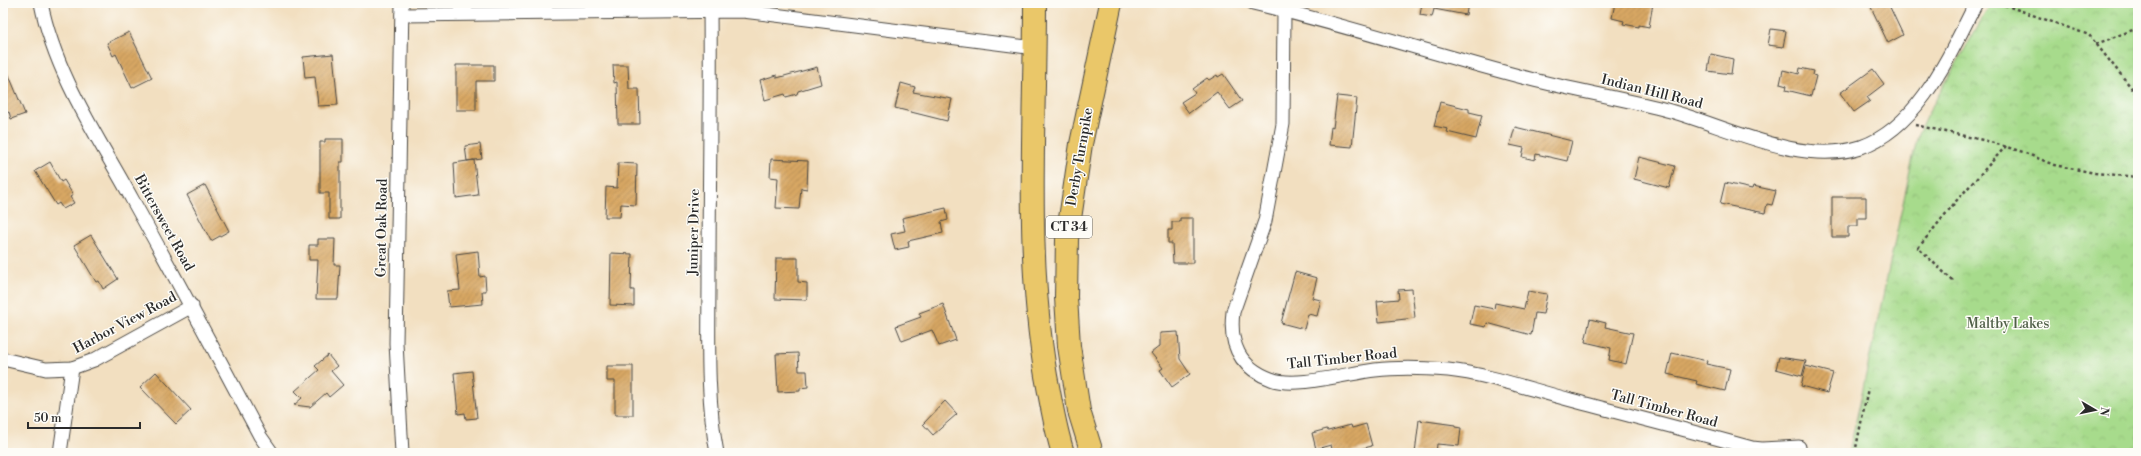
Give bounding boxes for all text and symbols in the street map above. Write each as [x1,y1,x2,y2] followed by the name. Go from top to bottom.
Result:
[1599,71,1705,113] street label: Indian Hill Road
[1062,106,1098,208] street label: Derby Turnpike
[130,171,198,274] street label: Bittersweet Road
[372,178,392,278] street label: Great Oak Road
[684,189,704,276] street label: Juniper Drive
[1046,216,1092,238] road number: CT 34
[70,288,180,358] street label: Harbor View Road
[1967,315,2049,333] park label: Maltby Lakes
[1286,344,1398,374] street label: Tall Timber Road
[1608,386,1720,432] street label: Tall Timber Road
[2075,390,2115,430] north arrow
[28,404,140,430] scale bar
[2096,406,2111,417] text: N
[34,411,62,426] text: 50 m

